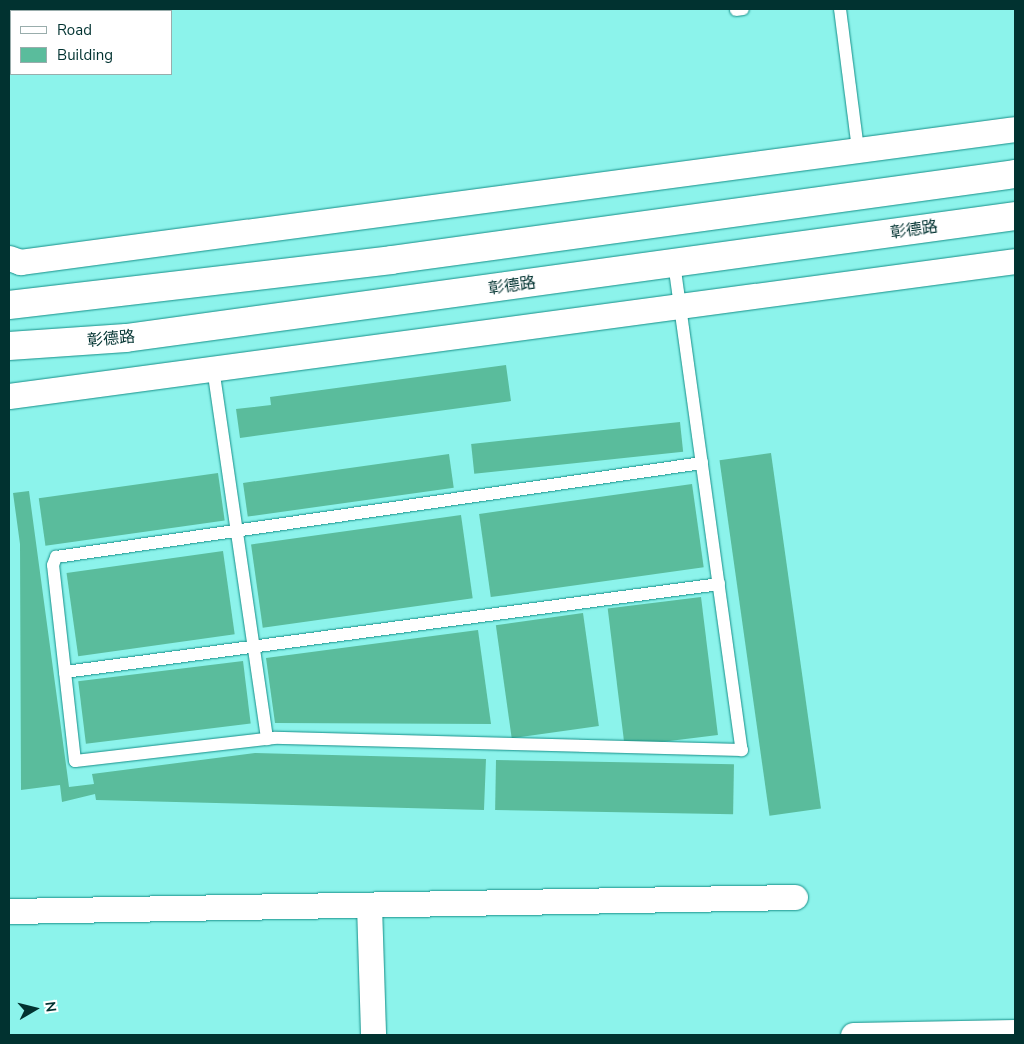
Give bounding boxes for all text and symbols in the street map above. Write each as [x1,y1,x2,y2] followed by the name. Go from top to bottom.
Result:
[10,10,172,75] legend
[57,20,92,40] text: Road
[57,45,113,65] text: Building
[889,217,939,243] street label: 彰德路
[487,273,537,299] street label: 彰德路
[86,327,136,351] street label: 彰德路
[10,984,60,1034] north arrow
[40,1000,60,1013] text: N

